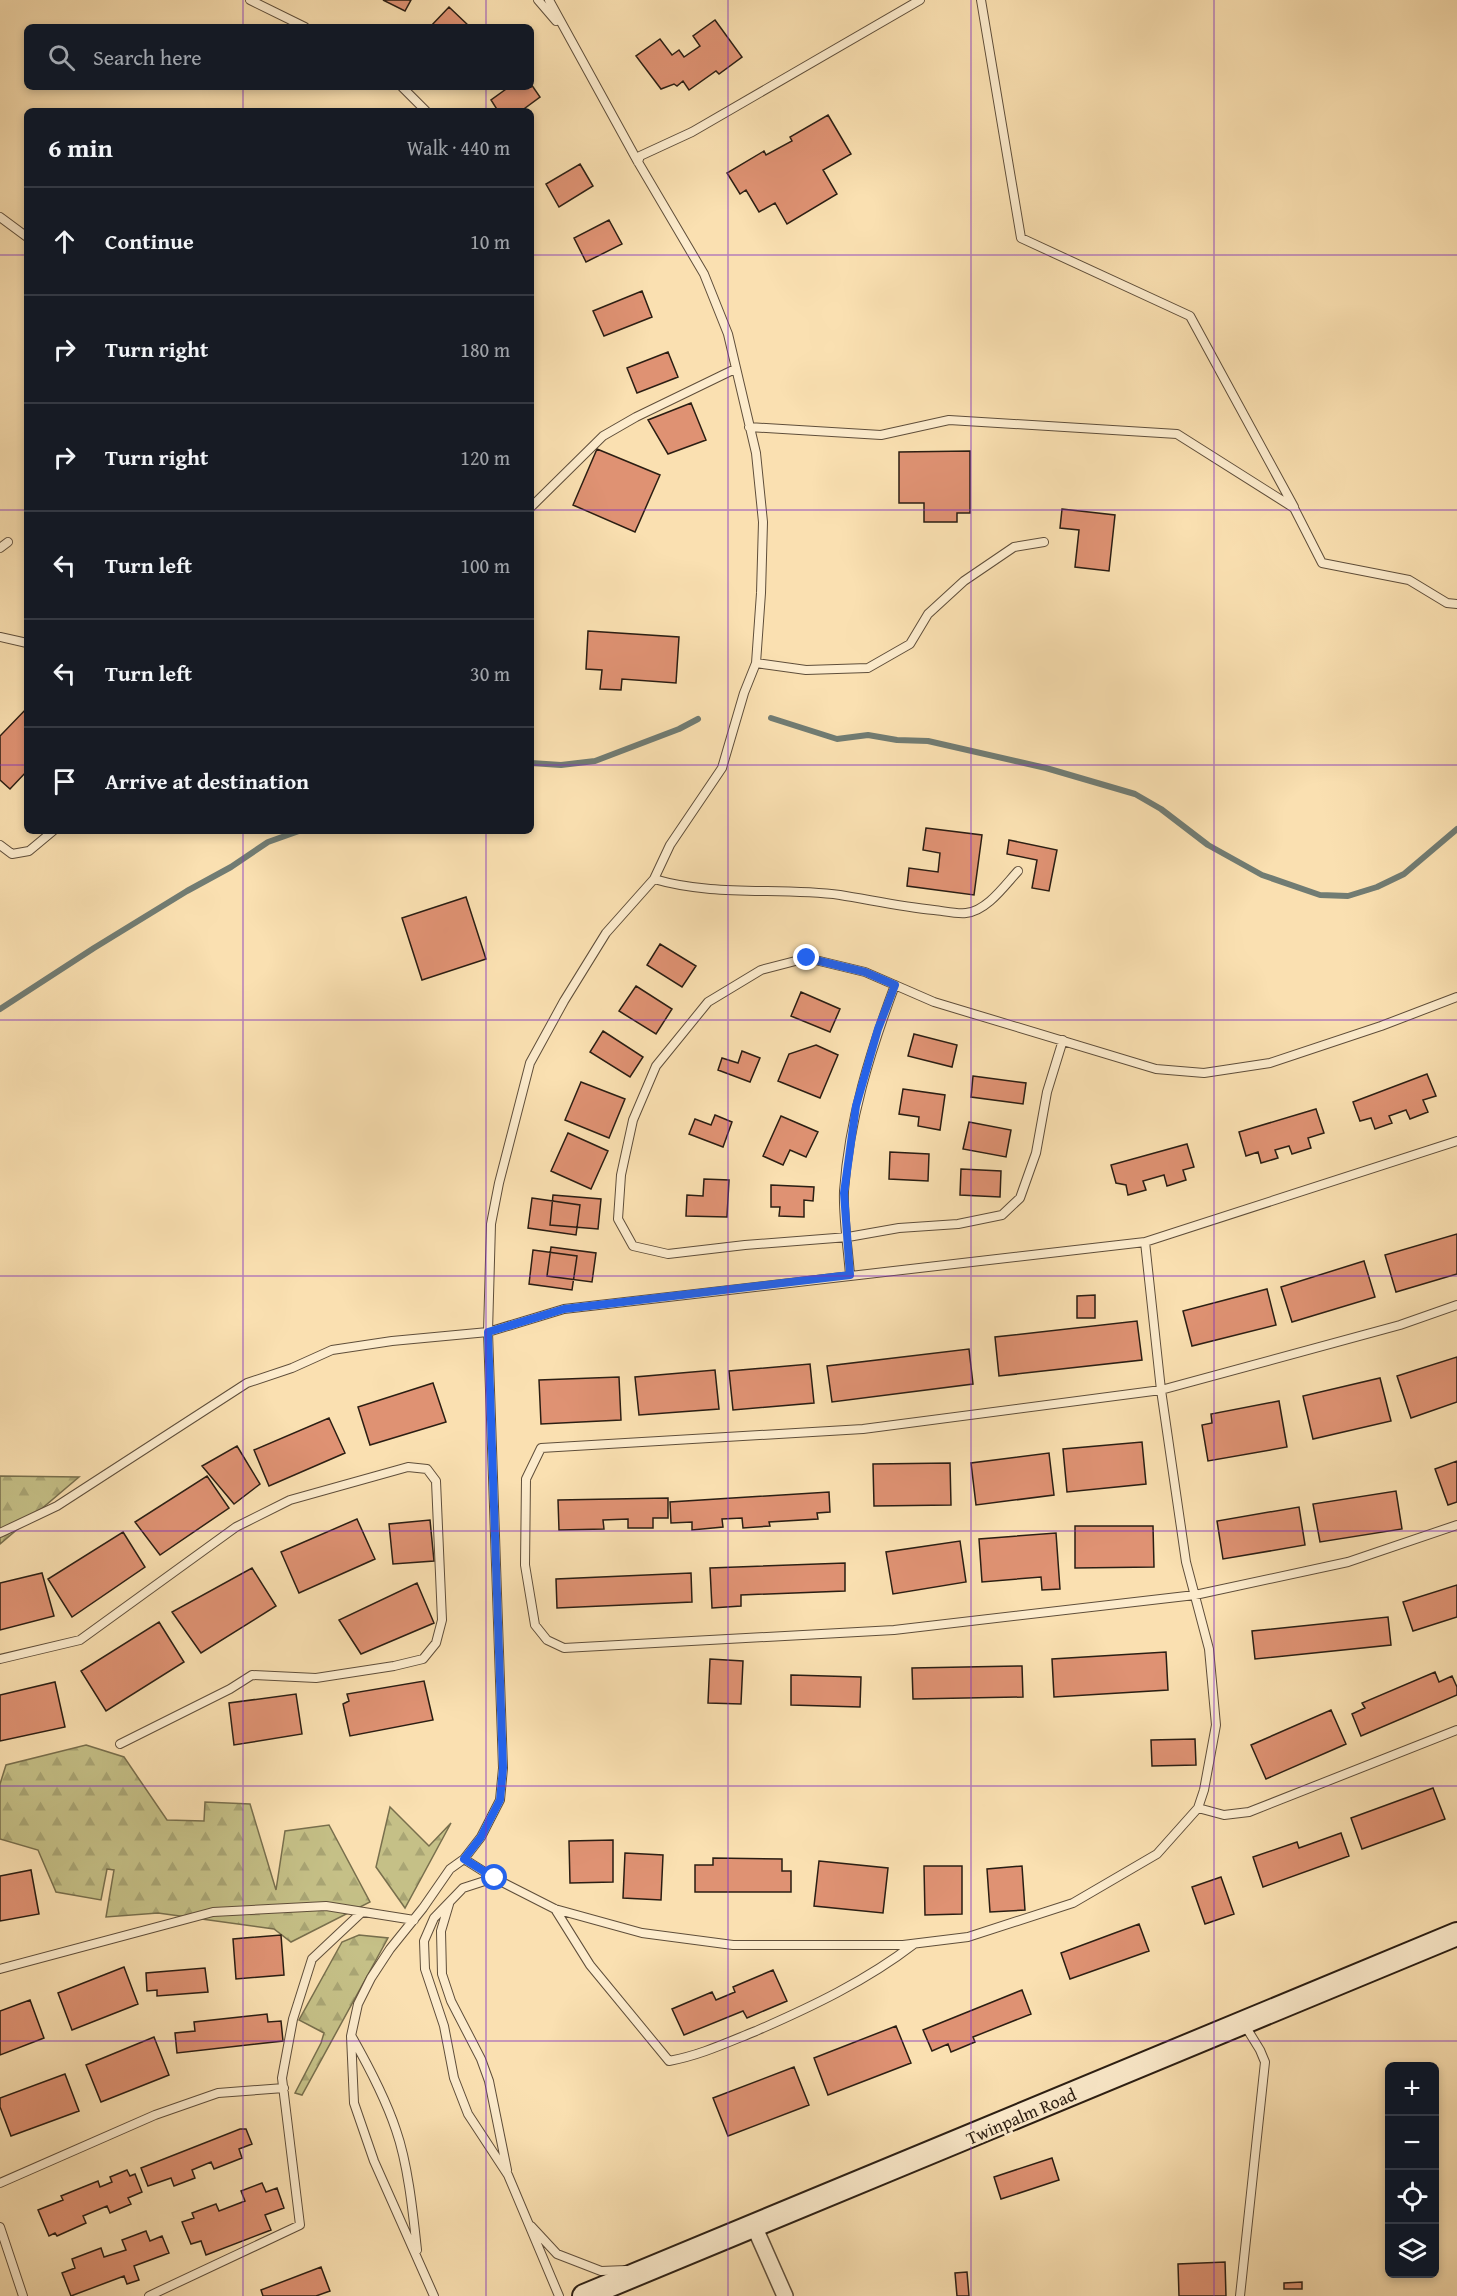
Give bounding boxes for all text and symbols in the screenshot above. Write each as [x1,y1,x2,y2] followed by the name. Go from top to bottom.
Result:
[24,24,534,90] search box
[45,41,78,74] icon: search
[93,41,202,73] text: Search here
[48,128,113,167] text: 6 min
[407,133,510,162] text: Walk · 440 m
[48,225,81,258] icon: ahead
[105,225,194,257] text: Continue
[470,227,510,256] text: 10 m
[48,333,81,366] icon: right
[105,333,208,365] text: Turn right
[460,335,510,364] text: 180 m
[48,441,81,474] icon: right
[105,441,208,473] text: Turn right
[460,443,510,472] text: 120 m
[48,549,81,582] icon: left
[105,549,192,581] text: Turn left
[460,551,510,580] text: 100 m
[48,657,81,690] icon: left
[105,657,192,689] text: Turn left
[470,659,510,688] text: 30 m
[48,765,81,798] icon: arrive
[105,765,309,797] text: Arrive at destination
[793,944,819,970] route end
[481,1864,507,1890] route start
[1385,2062,1439,2278] map controls
[1385,2062,1439,2116] button: +
[962,2080,1081,2151] street label: Twinpalm Road
[1385,2116,1439,2170] button: −
[1385,2170,1439,2224] button: locate
[1385,2224,1439,2278] button: layers

